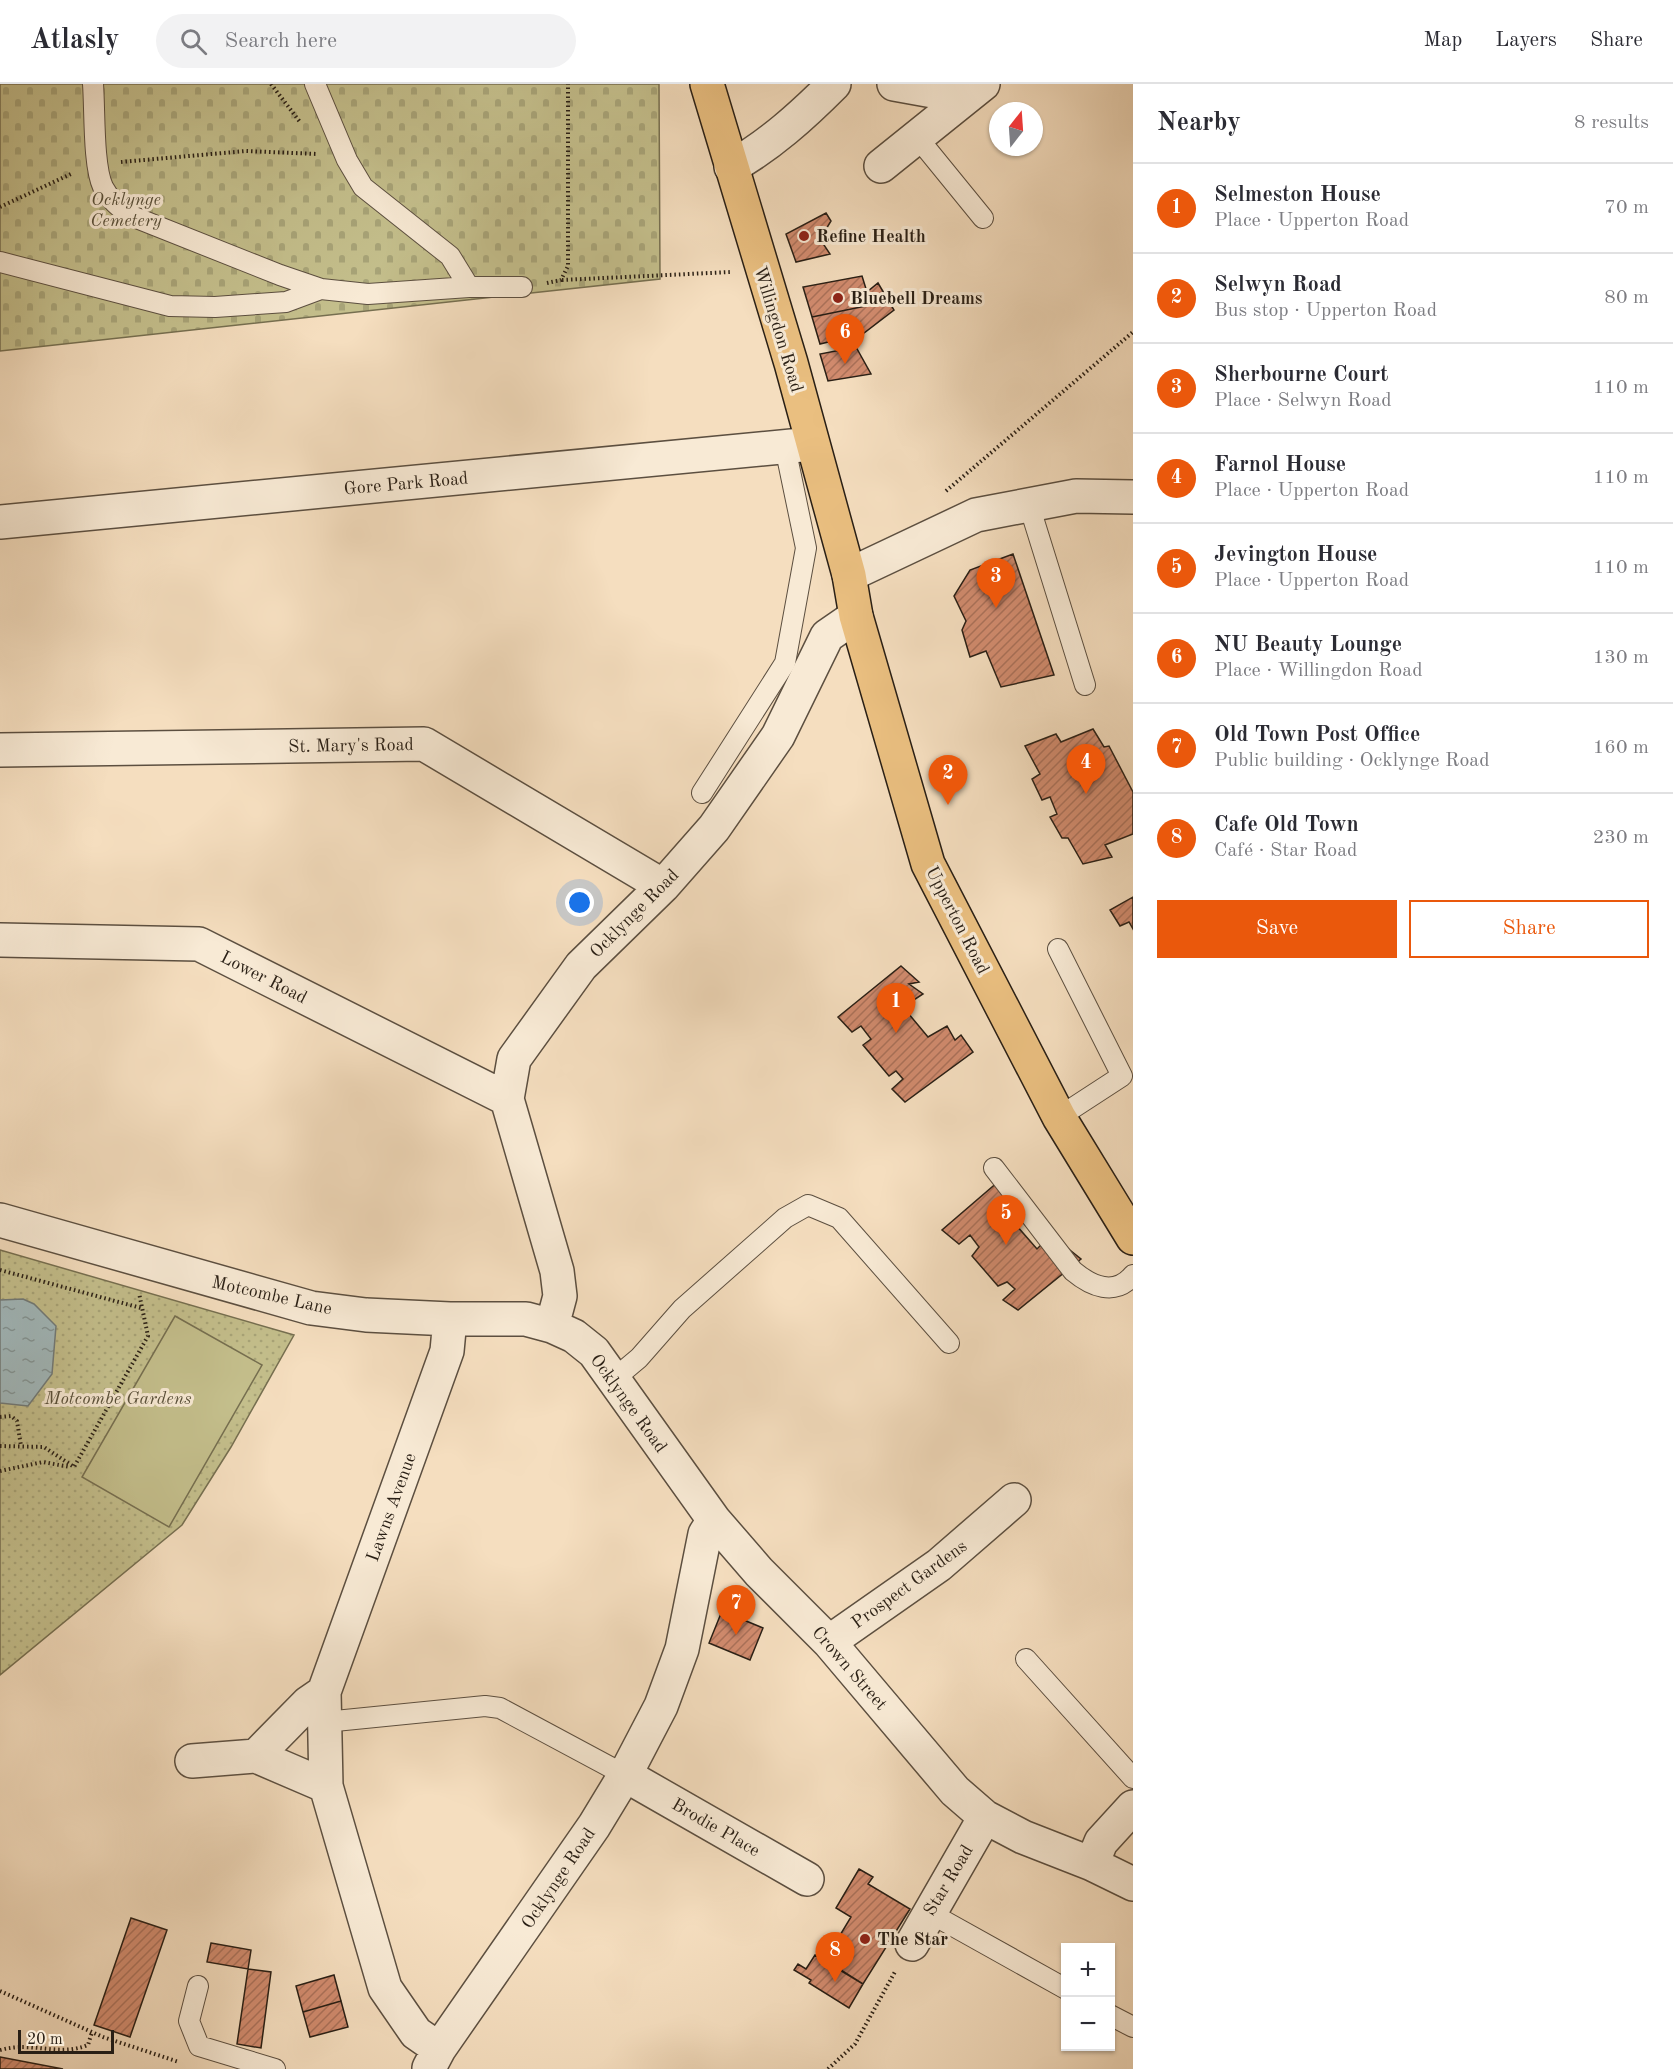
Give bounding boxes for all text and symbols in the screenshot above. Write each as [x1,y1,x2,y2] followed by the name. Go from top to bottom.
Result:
[156,14,576,68] search box
[177,25,210,58] icon: search
[30,27,120,55] text: Atlasly
[225,30,337,52] text: Search here
[1423,30,1462,51] text: Map
[1495,30,1557,51] text: Layers
[1590,30,1643,51] text: Share
[989,102,1043,156] north arrow
[1157,110,1241,136] text: Nearby
[1574,113,1649,133] text: 8 results
[1214,184,1381,206] text: Selmeston House
[90,191,162,230] park label: Ocklynge Cemetery
[1171,198,1182,218] text: 1
[1604,198,1649,218] text: 70 m
[1214,211,1409,231] text: Place · Upperton Road
[816,228,926,246] place label: Refine Health
[797,229,811,243] marker: Refine Health
[750,264,806,394] street label: Willingdon Road
[1214,274,1342,296] text: Selwyn Road
[1171,288,1182,308] text: 2
[1604,288,1649,308] text: 80 m
[850,290,983,308] place label: Bluebell Dreams
[831,291,845,305] marker: Bluebell Dreams
[1214,301,1437,321] text: Bus stop · Upperton Road
[826,314,864,364] pin: 6
[1214,364,1388,386] text: Sherbourne Court
[1171,378,1182,398] text: 3
[1593,378,1649,398] text: 110 m
[1214,391,1392,411] text: Place · Selwyn Road
[1214,454,1346,476] text: Farnol House
[1171,468,1182,488] text: 4
[1593,468,1649,488] text: 110 m
[343,470,469,498] street label: Gore Park Road
[1214,481,1409,501] text: Place · Upperton Road
[1214,544,1378,566] text: Jevington House
[976,558,1016,608] pin: 3
[1171,558,1182,578] text: 5
[1593,558,1649,578] text: 110 m
[1214,571,1409,591] text: Place · Upperton Road
[1214,634,1402,656] text: NU Beauty Lounge
[1171,648,1182,668] text: 6
[1593,648,1649,668] text: 130 m
[1214,661,1423,681] text: Place · Willingdon Road
[1214,724,1420,746] text: Old Town Post Office
[288,736,414,756] street label: St. Mary's Road
[1171,738,1182,758] text: 7
[1593,738,1649,758] text: 160 m
[1066,744,1106,794] pin: 4
[1214,751,1490,771] text: Public building · Ocklynge Road
[928,756,968,805] pin: 2
[1214,814,1359,836] text: Cafe Old Town
[1171,828,1182,848] text: 8
[1593,828,1649,848] text: 230 m
[1214,841,1358,861] text: Café · Star Road
[922,864,992,977] street label: Upperton Road
[587,866,682,961] street label: Ocklynge Road
[565,888,594,917] your location
[1157,900,1397,958] button: Save
[1409,900,1649,958] button: Share
[217,948,310,1007] street label: Lower Road
[876,984,916,1033] pin: 1
[986,1196,1026,1245] pin: 5
[210,1273,334,1319] street label: Motcombe Lane
[587,1351,670,1456] street label: Ocklynge Road
[43,1390,192,1408] park label: Motcombe Gardens
[364,1451,420,1564] street label: Lawns Avenue
[849,1537,971,1633] street label: Prospect Gardens
[716,1586,756,1635] pin: 7
[808,1623,890,1714] street label: Crown Street
[668,1795,763,1860] street label: Brodie Place
[519,1825,599,1932] street label: Ocklynge Road
[921,1842,977,1919] street label: Star Road
[877,1931,948,1949] place label: The Star
[816,1932,854,1982] pin: 8
[858,1932,872,1946] marker: The Star
[1061,1943,1115,2051] map controls
[1061,1943,1115,1997] button: +
[1061,1997,1115,2051] button: −
[18,2027,114,2054] scale bar
[27,2032,63,2048] text: 20 m

